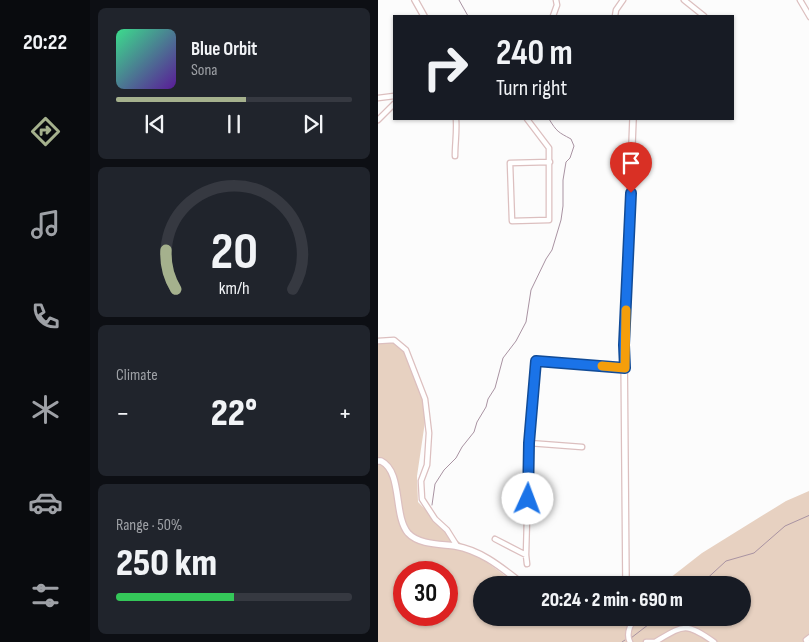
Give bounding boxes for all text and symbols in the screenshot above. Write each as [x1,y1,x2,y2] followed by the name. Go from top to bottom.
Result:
[23,29,67,56] text: 20:22
[496,32,573,75] text: 240 m
[413,35,478,100] icon: right
[191,38,257,61] text: Blue Orbit
[191,61,218,80] text: Sona
[496,75,567,102] text: Turn right
[141,110,169,138] icon: previous
[220,110,248,138] icon: pause
[299,110,327,138] icon: next
[28,114,63,149] icon: directions
[610,142,652,193] pin
[617,149,645,177] icon: arrive
[28,207,63,242] icon: music
[210,221,258,284] text: 20
[219,278,249,299] text: km/h
[28,299,63,334] icon: phone
[116,366,158,385] text: Climate
[211,391,257,436] text: 22°
[28,392,63,427] icon: climate
[116,397,130,430] text: −
[338,397,352,430] text: +
[501,472,553,524] position arrow
[28,485,63,520] icon: car
[116,516,182,535] text: Range · 50%
[116,541,217,586] text: 250 km
[393,561,458,626] speed limit sign: 30
[28,578,63,613] icon: filters
[541,589,683,612] text: 20:24 · 2 min · 690 m

